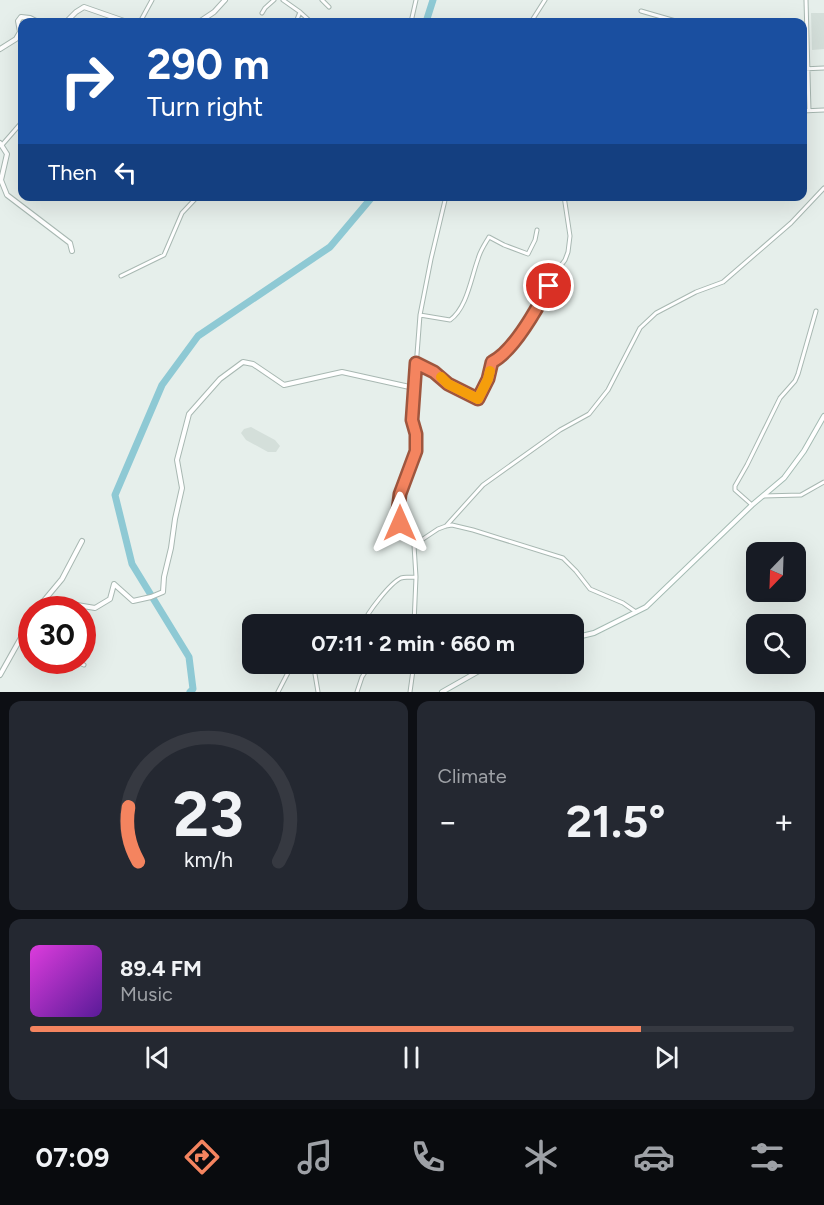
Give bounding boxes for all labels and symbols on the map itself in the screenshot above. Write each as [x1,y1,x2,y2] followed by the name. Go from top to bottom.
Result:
[523,260,574,311] pin
[368,491,432,555] position arrow
[746,542,806,602] north arrow
[18,596,96,674] speed limit sign: 30

